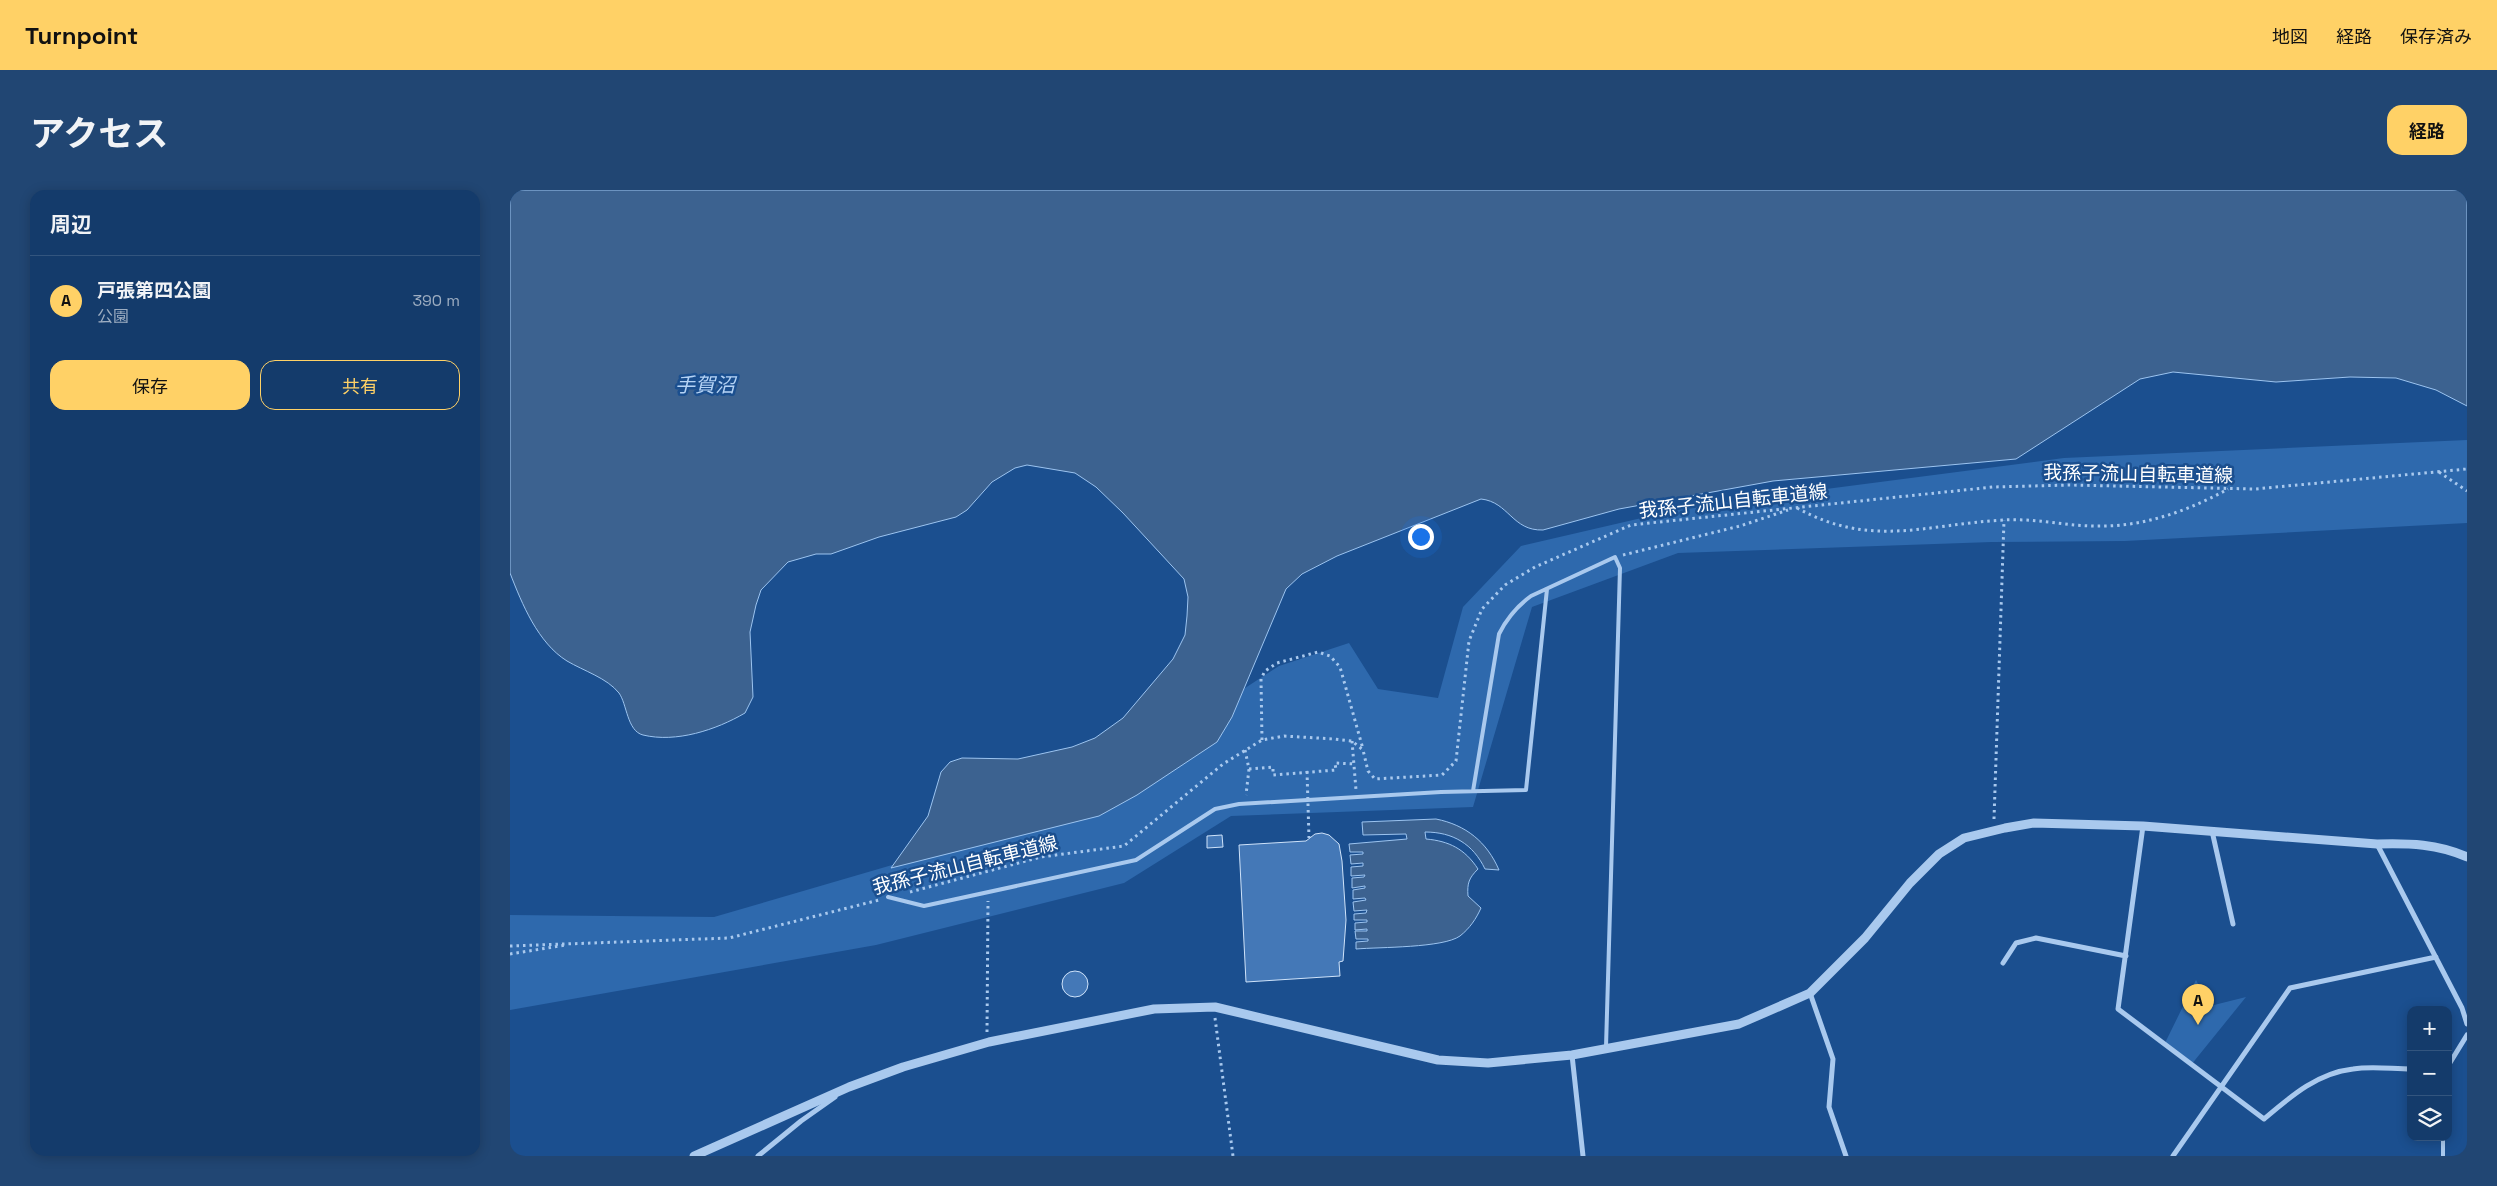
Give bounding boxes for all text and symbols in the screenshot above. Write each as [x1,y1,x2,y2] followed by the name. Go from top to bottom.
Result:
[25,20,138,51] text: Turnpoint
[2272,25,2308,48] text: 地図
[2336,25,2372,48] text: 経路
[2400,25,2472,48] text: 保存済み
[2387,105,2467,155] button: 経路
[30,112,168,156] text: アクセス
[50,211,92,238] text: 周辺
[97,278,211,303] text: 戸張第四公園
[61,290,71,311] text: A
[412,290,460,311] text: 390 m
[97,306,129,327] text: 公園
[50,360,250,410] button: 保存
[260,360,460,410] button: 共有
[675,372,738,398] water label: 手賀沼
[2043,460,2233,488] street label: 我孫子流山自転車道線
[1637,479,1829,523] street label: 我孫子流山自転車道線
[1408,524,1434,550] your location
[870,830,1060,900] street label: 我孫子流山自転車道線
[2182,984,2214,1025] pin: A
[2407,1006,2452,1141] map controls
[2407,1006,2452,1051] button: +
[2407,1051,2452,1096] button: −
[2407,1096,2452,1141] button: layers

